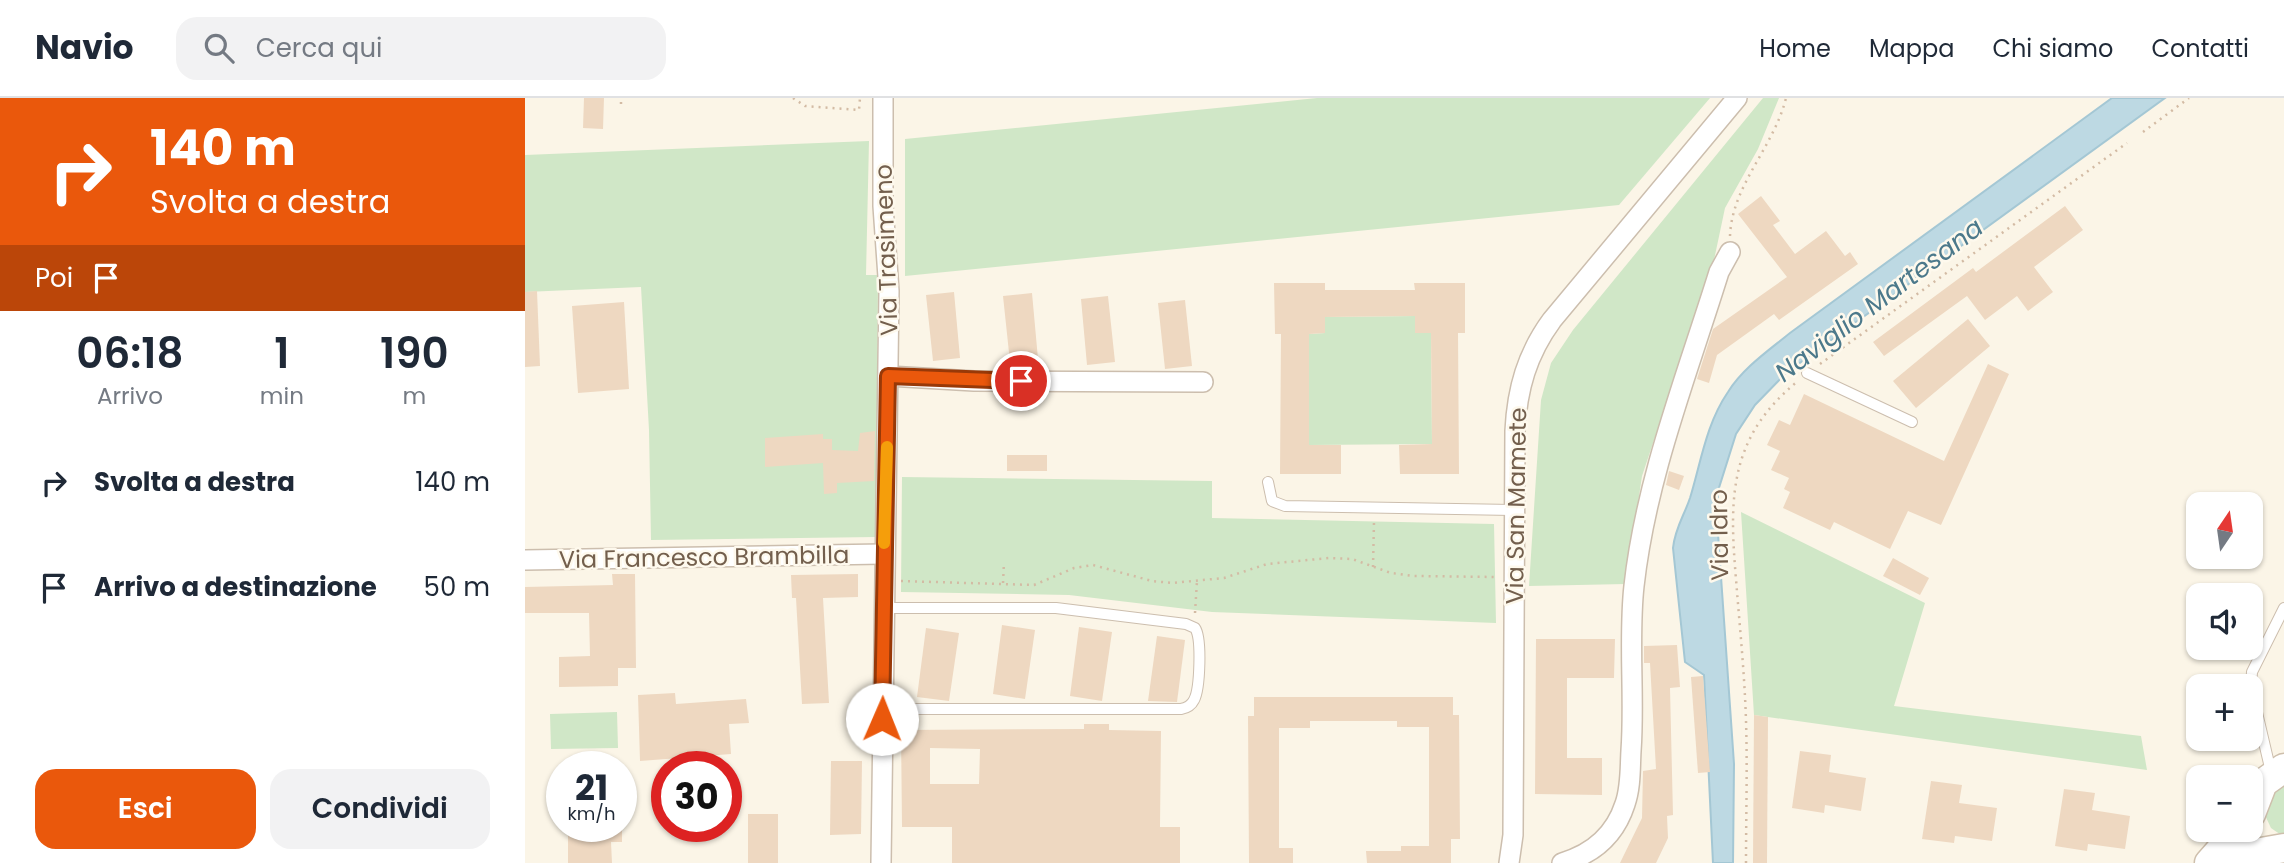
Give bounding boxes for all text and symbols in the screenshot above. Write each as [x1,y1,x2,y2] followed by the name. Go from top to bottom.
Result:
[176,17,666,80] search box
[35,24,134,71] text: Navio
[200,29,238,67] icon: search
[256,30,382,66] text: Cerca qui
[1759,32,1831,65] text: Home
[1869,32,1954,65] text: Mappa
[1992,32,2113,65] text: Chi siamo
[2151,32,2249,65] text: Contatti
[150,114,296,182] text: 140 m
[35,126,126,217] icon: right
[867,164,905,336] street label: Via Trasimeno
[150,179,390,224] text: Svolta a destra
[1767,210,1991,390] water label: Naviglio Martesana
[87,259,125,297] icon: arrive
[35,260,73,296] text: Poi
[76,324,184,383] text: 06:18
[274,324,289,383] text: 1
[380,324,449,383] text: 190
[991,351,1051,411] pin
[1002,362,1040,400] icon: arrive
[97,380,163,412] text: Arrivo
[260,380,304,412] text: min
[403,380,426,412] text: m
[1498,407,1534,605] street label: Via San Mamete
[35,464,73,502] icon: right
[94,464,295,500] text: Svolta a destra
[415,464,490,500] text: 140 m
[1702,489,1736,581] street label: Via Idro
[2186,492,2263,569] north arrow
[2186,492,2263,842] map controls
[558,538,850,576] street label: Via Francesco Brambilla
[35,569,73,607] icon: arrive
[94,569,377,605] text: Arrivo a destinazione
[424,569,490,605] text: 50 m
[2186,583,2263,660] button: sound
[2186,674,2263,751] button: +
[845,682,919,756] position arrow
[651,751,742,842] speed limit sign: 30
[575,763,608,812] text: 21
[2186,765,2263,842] button: −
[35,769,256,849] button: Esci
[270,769,490,849] button: Condividi
[568,801,615,826] text: km/h

